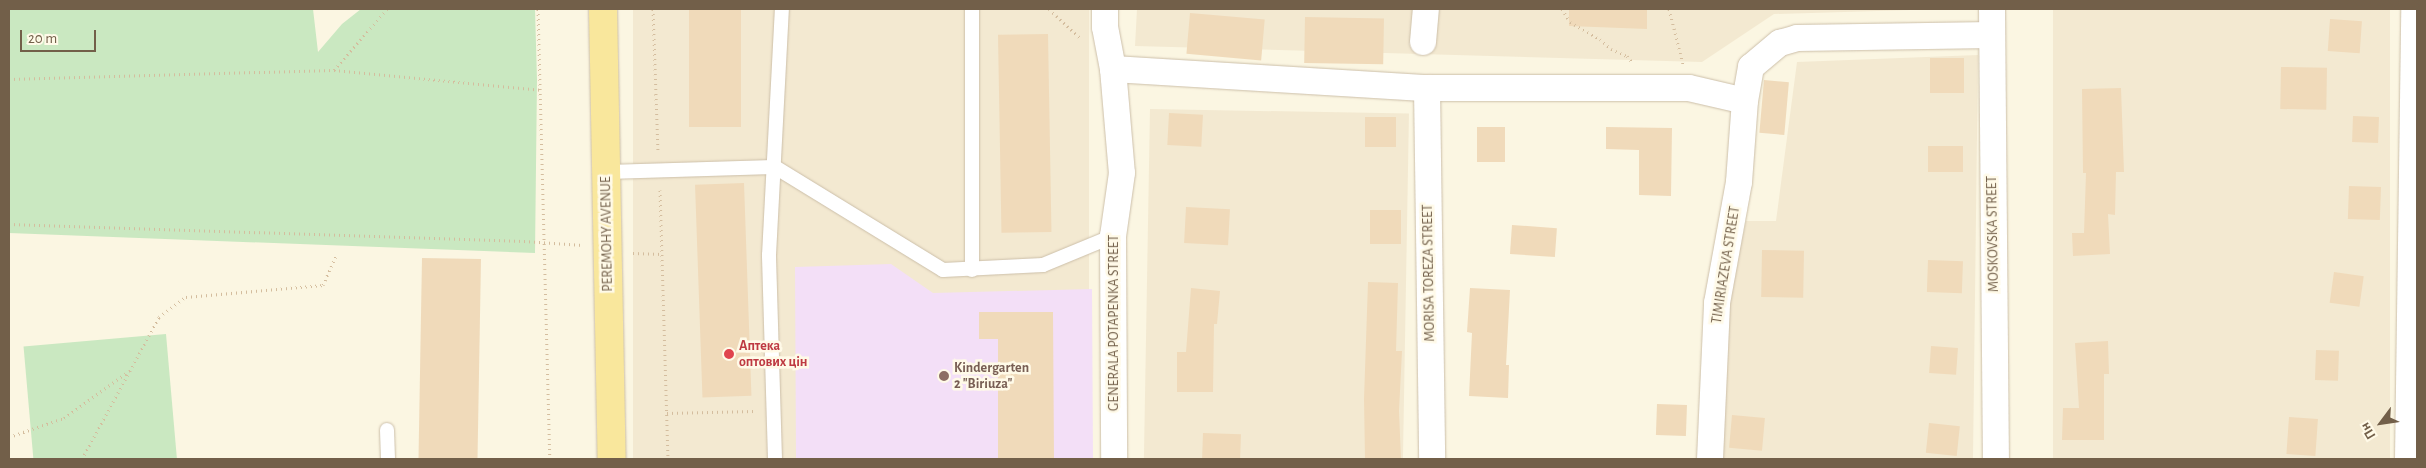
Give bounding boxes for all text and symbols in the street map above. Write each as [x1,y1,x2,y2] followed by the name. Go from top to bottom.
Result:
[22,20,99,52] scale bar
[28,31,57,46] text: 20 m
[598,176,616,292] street label: PEREMOHY AVENUE
[1984,176,2002,292] street label: MOSKOVSKA STREET
[1419,204,1439,342] street label: MORISA TOREZA STREET
[1708,205,1744,325] street label: TIMIRIAZEVA STREET
[1106,235,1122,411] street label: GENERALA POTAPENKA STREET
[739,338,808,371] place label: Аптека оптових цін
[723,348,735,360] marker: Аптека оптових цін
[954,360,1029,392] place label: Kindergarten 2 "Biriuza"
[938,370,950,382] marker: Kindergarten 2 "Biriuza"
[2356,398,2406,448] north arrow
[2358,420,2379,442] text: Пн

